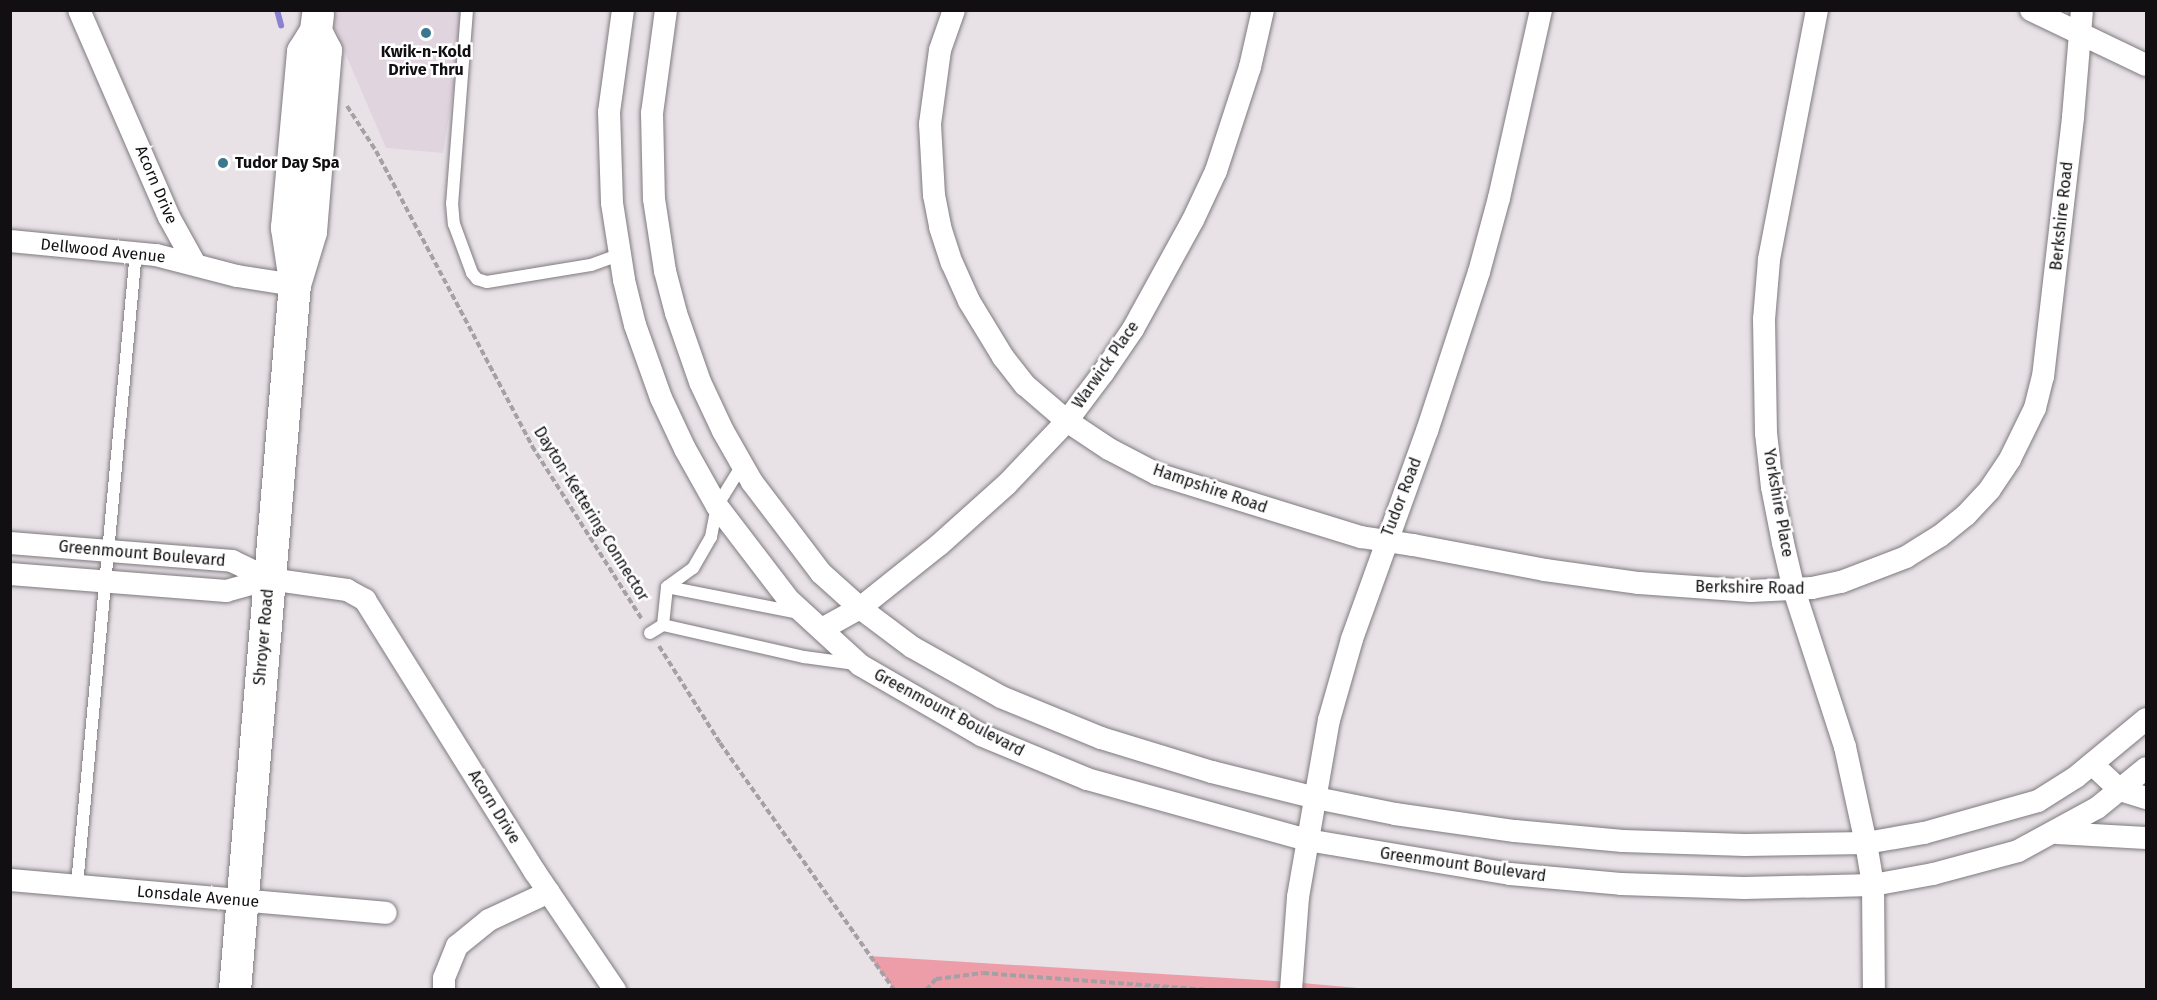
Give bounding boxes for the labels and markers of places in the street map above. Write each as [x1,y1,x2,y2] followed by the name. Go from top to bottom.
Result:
[419,26,433,40] marker: Kwik-n-Kold Drive Thru
[381,42,471,80] place label: Kwik-n-Kold Drive Thru
[235,153,339,173] place label: Tudor Day Spa
[216,156,230,170] marker: Tudor Day Spa

